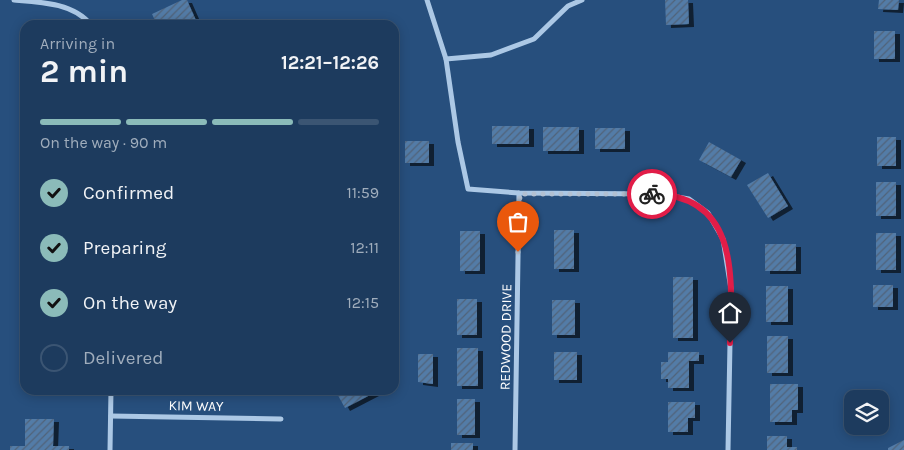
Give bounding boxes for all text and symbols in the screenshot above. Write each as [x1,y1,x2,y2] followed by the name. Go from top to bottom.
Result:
[40,34,115,53] text: Arriving in
[281,52,379,74] text: 12:21–12:26
[40,53,128,90] text: 2 min
[40,133,167,152] text: On the way · 90 m
[627,169,677,219] courier
[40,179,68,207] icon: check
[638,180,666,208] icon: bike
[83,182,174,204] text: Confirmed
[346,183,379,202] text: 11:59
[497,201,539,252] pin
[504,208,532,236] icon: bag
[40,234,68,262] icon: check
[83,237,166,259] text: Preparing
[350,238,379,257] text: 12:11
[497,284,515,390] street label: REDWOOD DRIVE
[40,289,68,317] icon: check
[83,292,177,314] text: On the way
[709,292,751,343] pin
[346,293,379,312] text: 12:15
[716,299,744,327] icon: home
[83,347,163,369] text: Delivered
[844,390,889,435] map controls
[844,390,889,435] button: layers
[168,397,224,415] street label: KIM WAY

